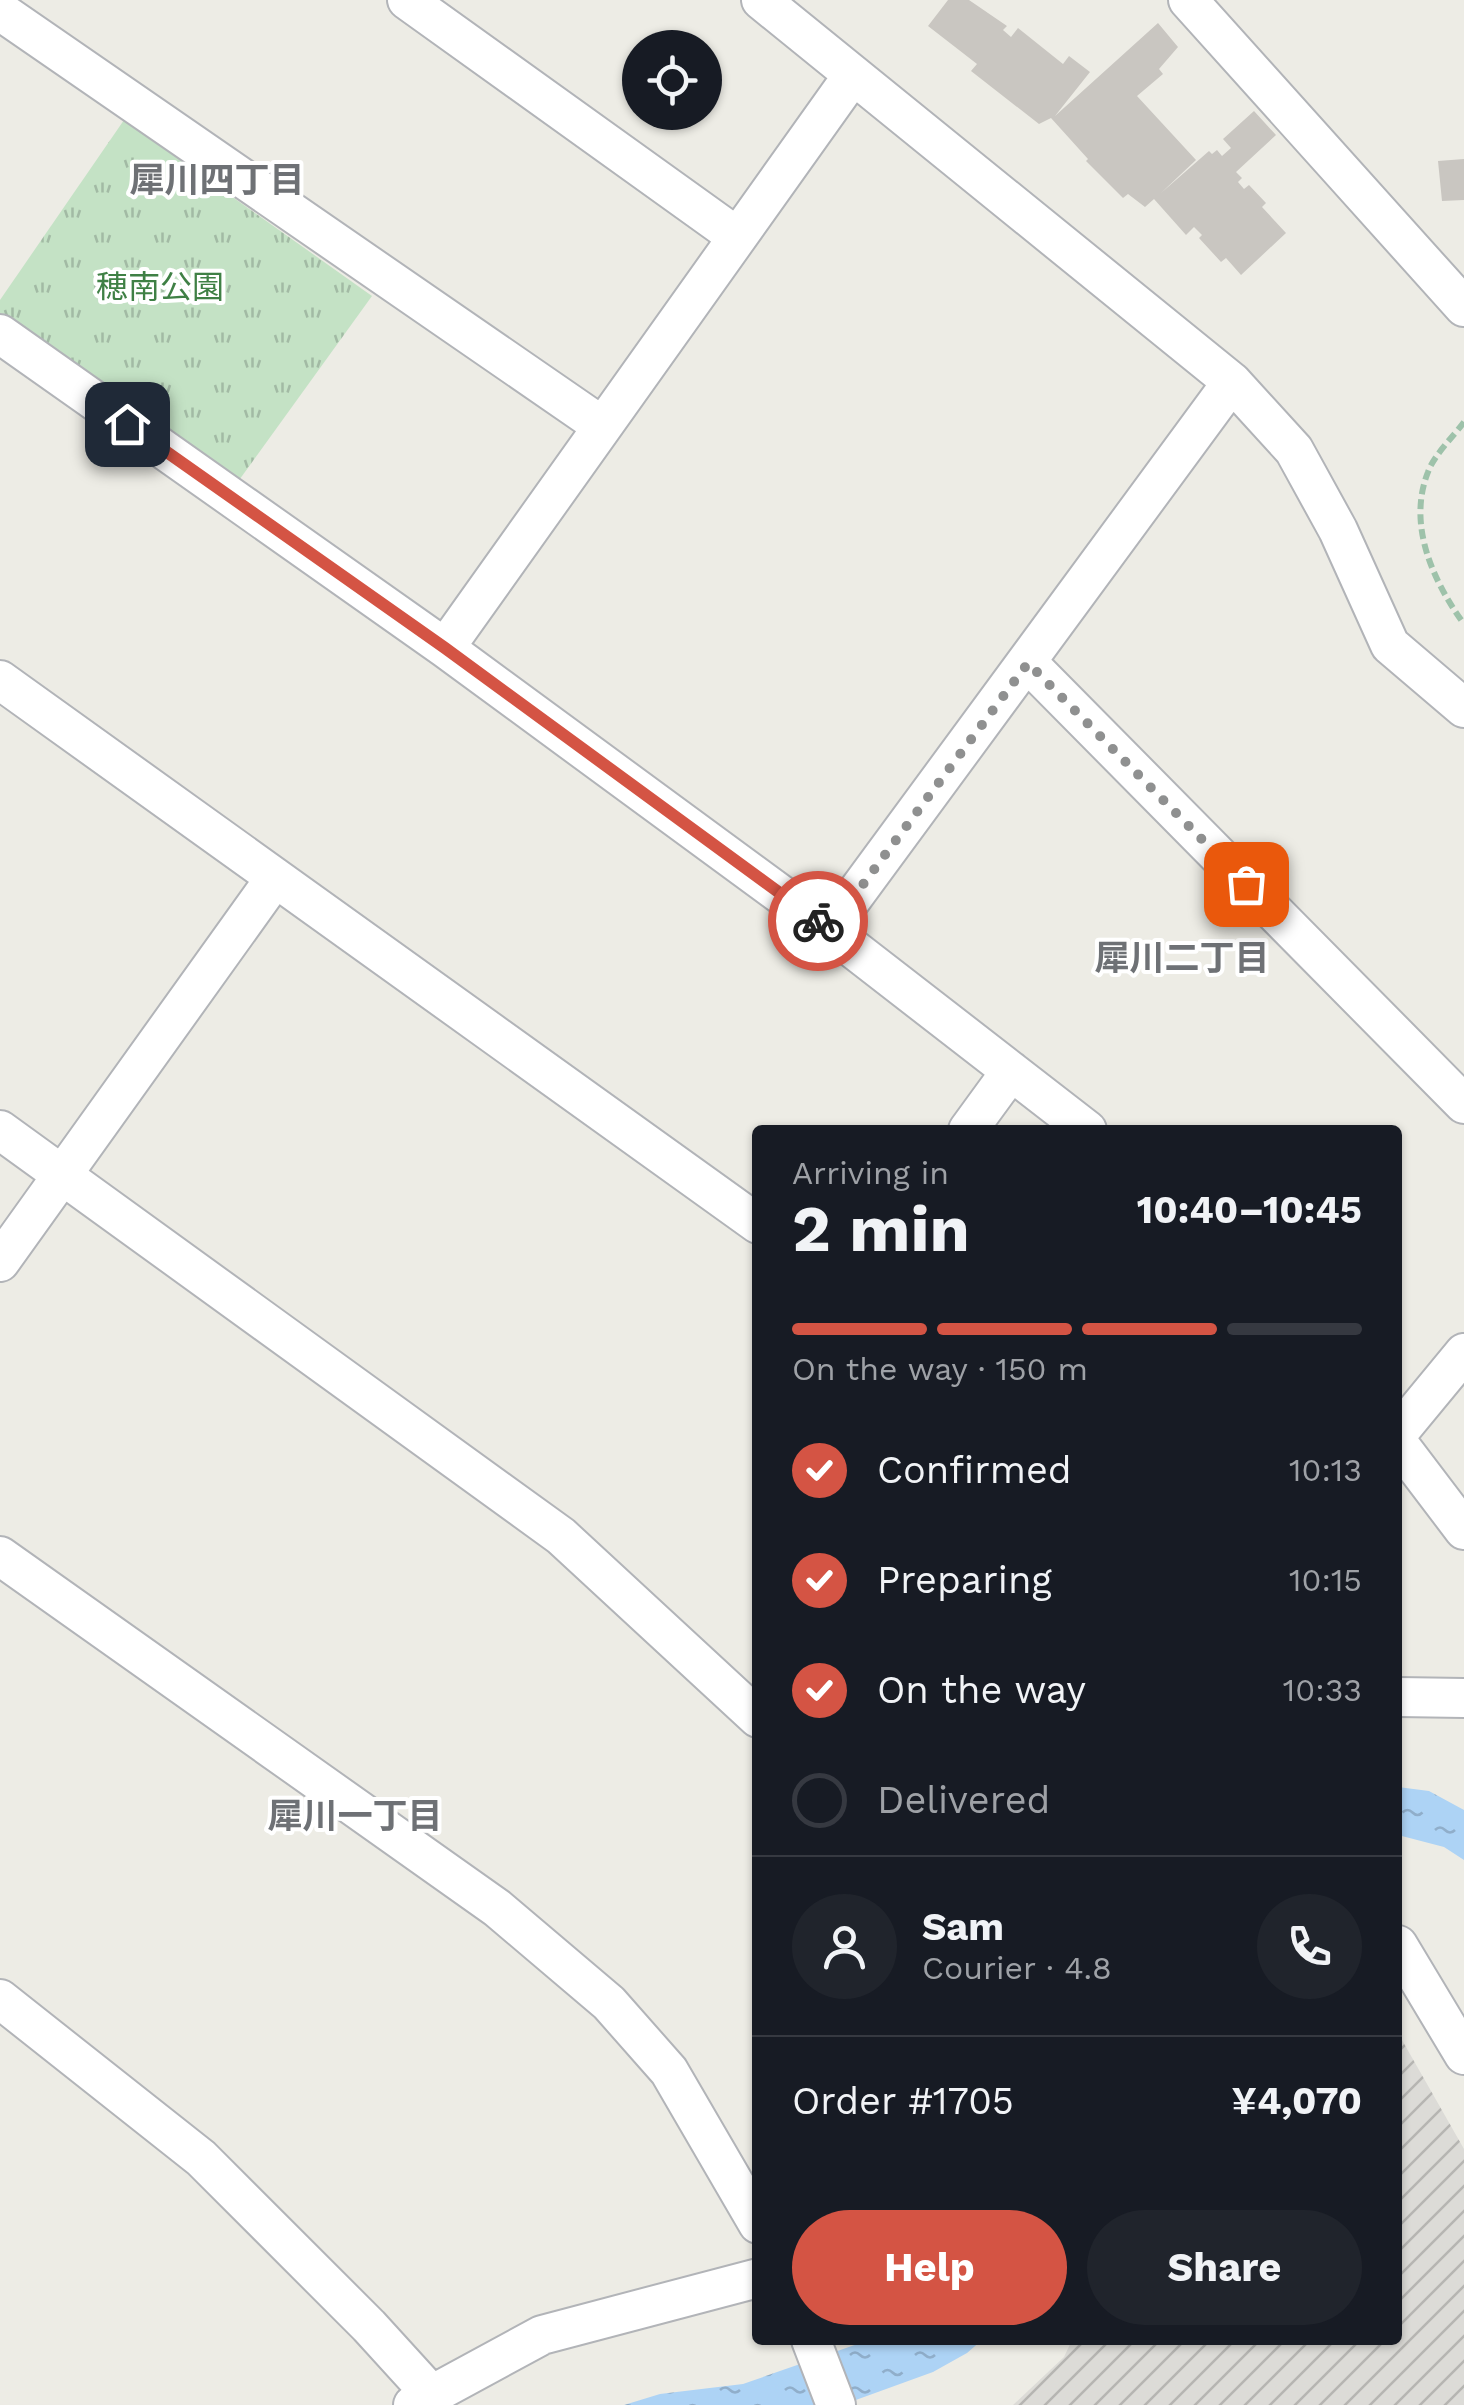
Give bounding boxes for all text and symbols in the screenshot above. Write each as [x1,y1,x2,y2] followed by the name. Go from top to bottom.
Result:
[622,30,722,130] map controls
[622,30,722,130] button: locate
[129,159,305,201] district label: 犀川四丁目
[96,268,224,306] park label: 穂南公園
[85,382,170,467] pin
[100,397,155,452] icon: home
[1204,842,1289,927] pin
[1219,857,1274,912] icon: bag
[768,871,868,971] courier
[791,894,846,949] icon: bike
[1094,937,1270,979] district label: 犀川二丁目
[792,1154,949,1192] text: Arriving in
[1137,1188,1362,1232] text: 10:40–10:45
[792,1191,970,1267] text: 2 min
[792,1350,1088,1388] text: On the way · 150 m
[792,1443,847,1498] icon: check
[877,1448,1072,1492] text: Confirmed
[1289,1451,1362,1489] text: 10:13
[792,1553,847,1608] icon: check
[877,1558,1052,1602] text: Preparing
[1289,1561,1362,1599] text: 10:15
[792,1663,847,1718] icon: check
[877,1668,1086,1712] text: On the way
[1283,1671,1362,1709] text: 10:33
[877,1778,1050,1822] text: Delivered
[267,1795,443,1837] district label: 犀川一丁目
[792,1894,897,1999] button: person
[1257,1894,1362,1999] button: phone
[922,1905,1004,1949] text: Sam
[922,1949,1112,1987] text: Courier · 4.8
[792,2079,1014,2123] text: Order #1705
[1232,2079,1362,2123] text: ¥4,070
[792,2210,1067,2325] button: Help
[1087,2210,1362,2325] button: Share

